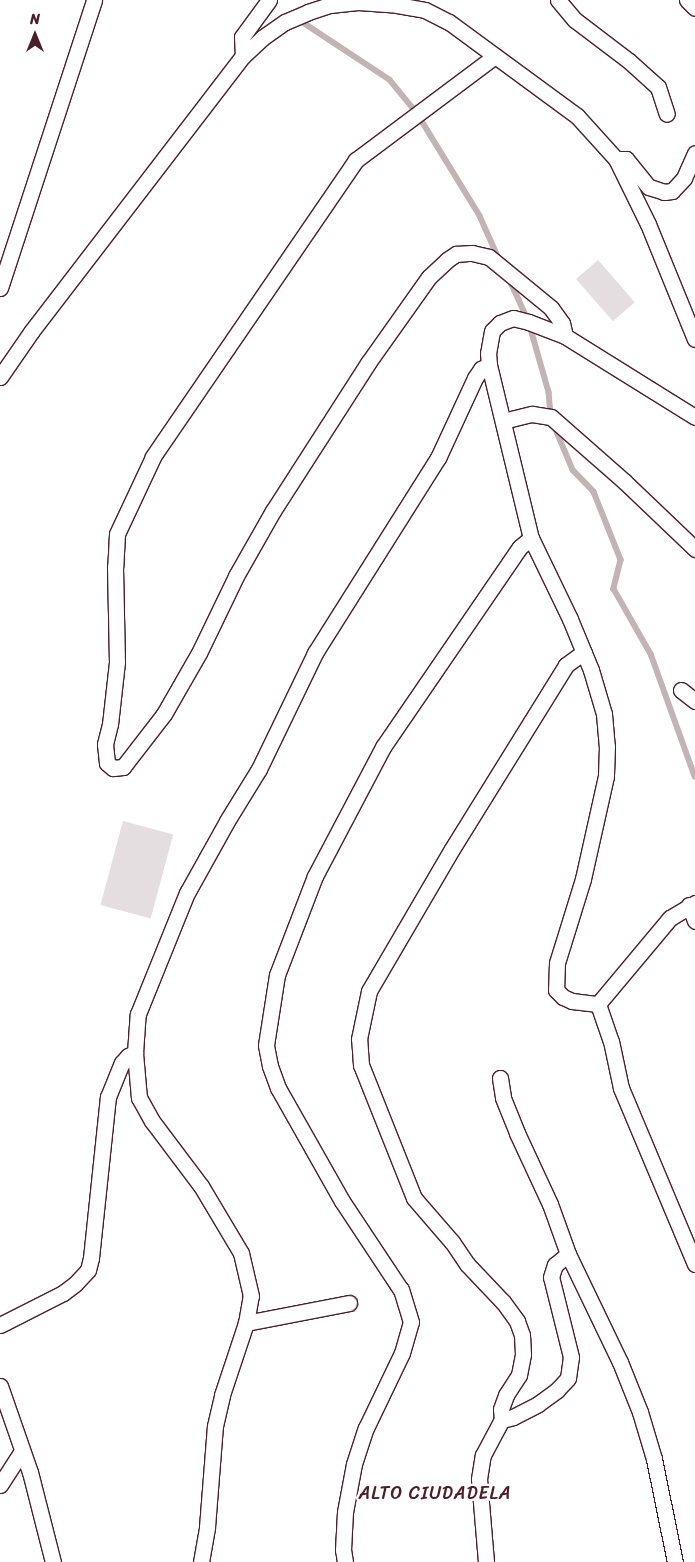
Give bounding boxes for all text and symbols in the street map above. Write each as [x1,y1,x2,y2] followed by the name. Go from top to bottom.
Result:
[30,7,40,32] text: N
[10,10,60,60] north arrow
[357,1482,513,1504] district label: ALTO CIUDADELA

